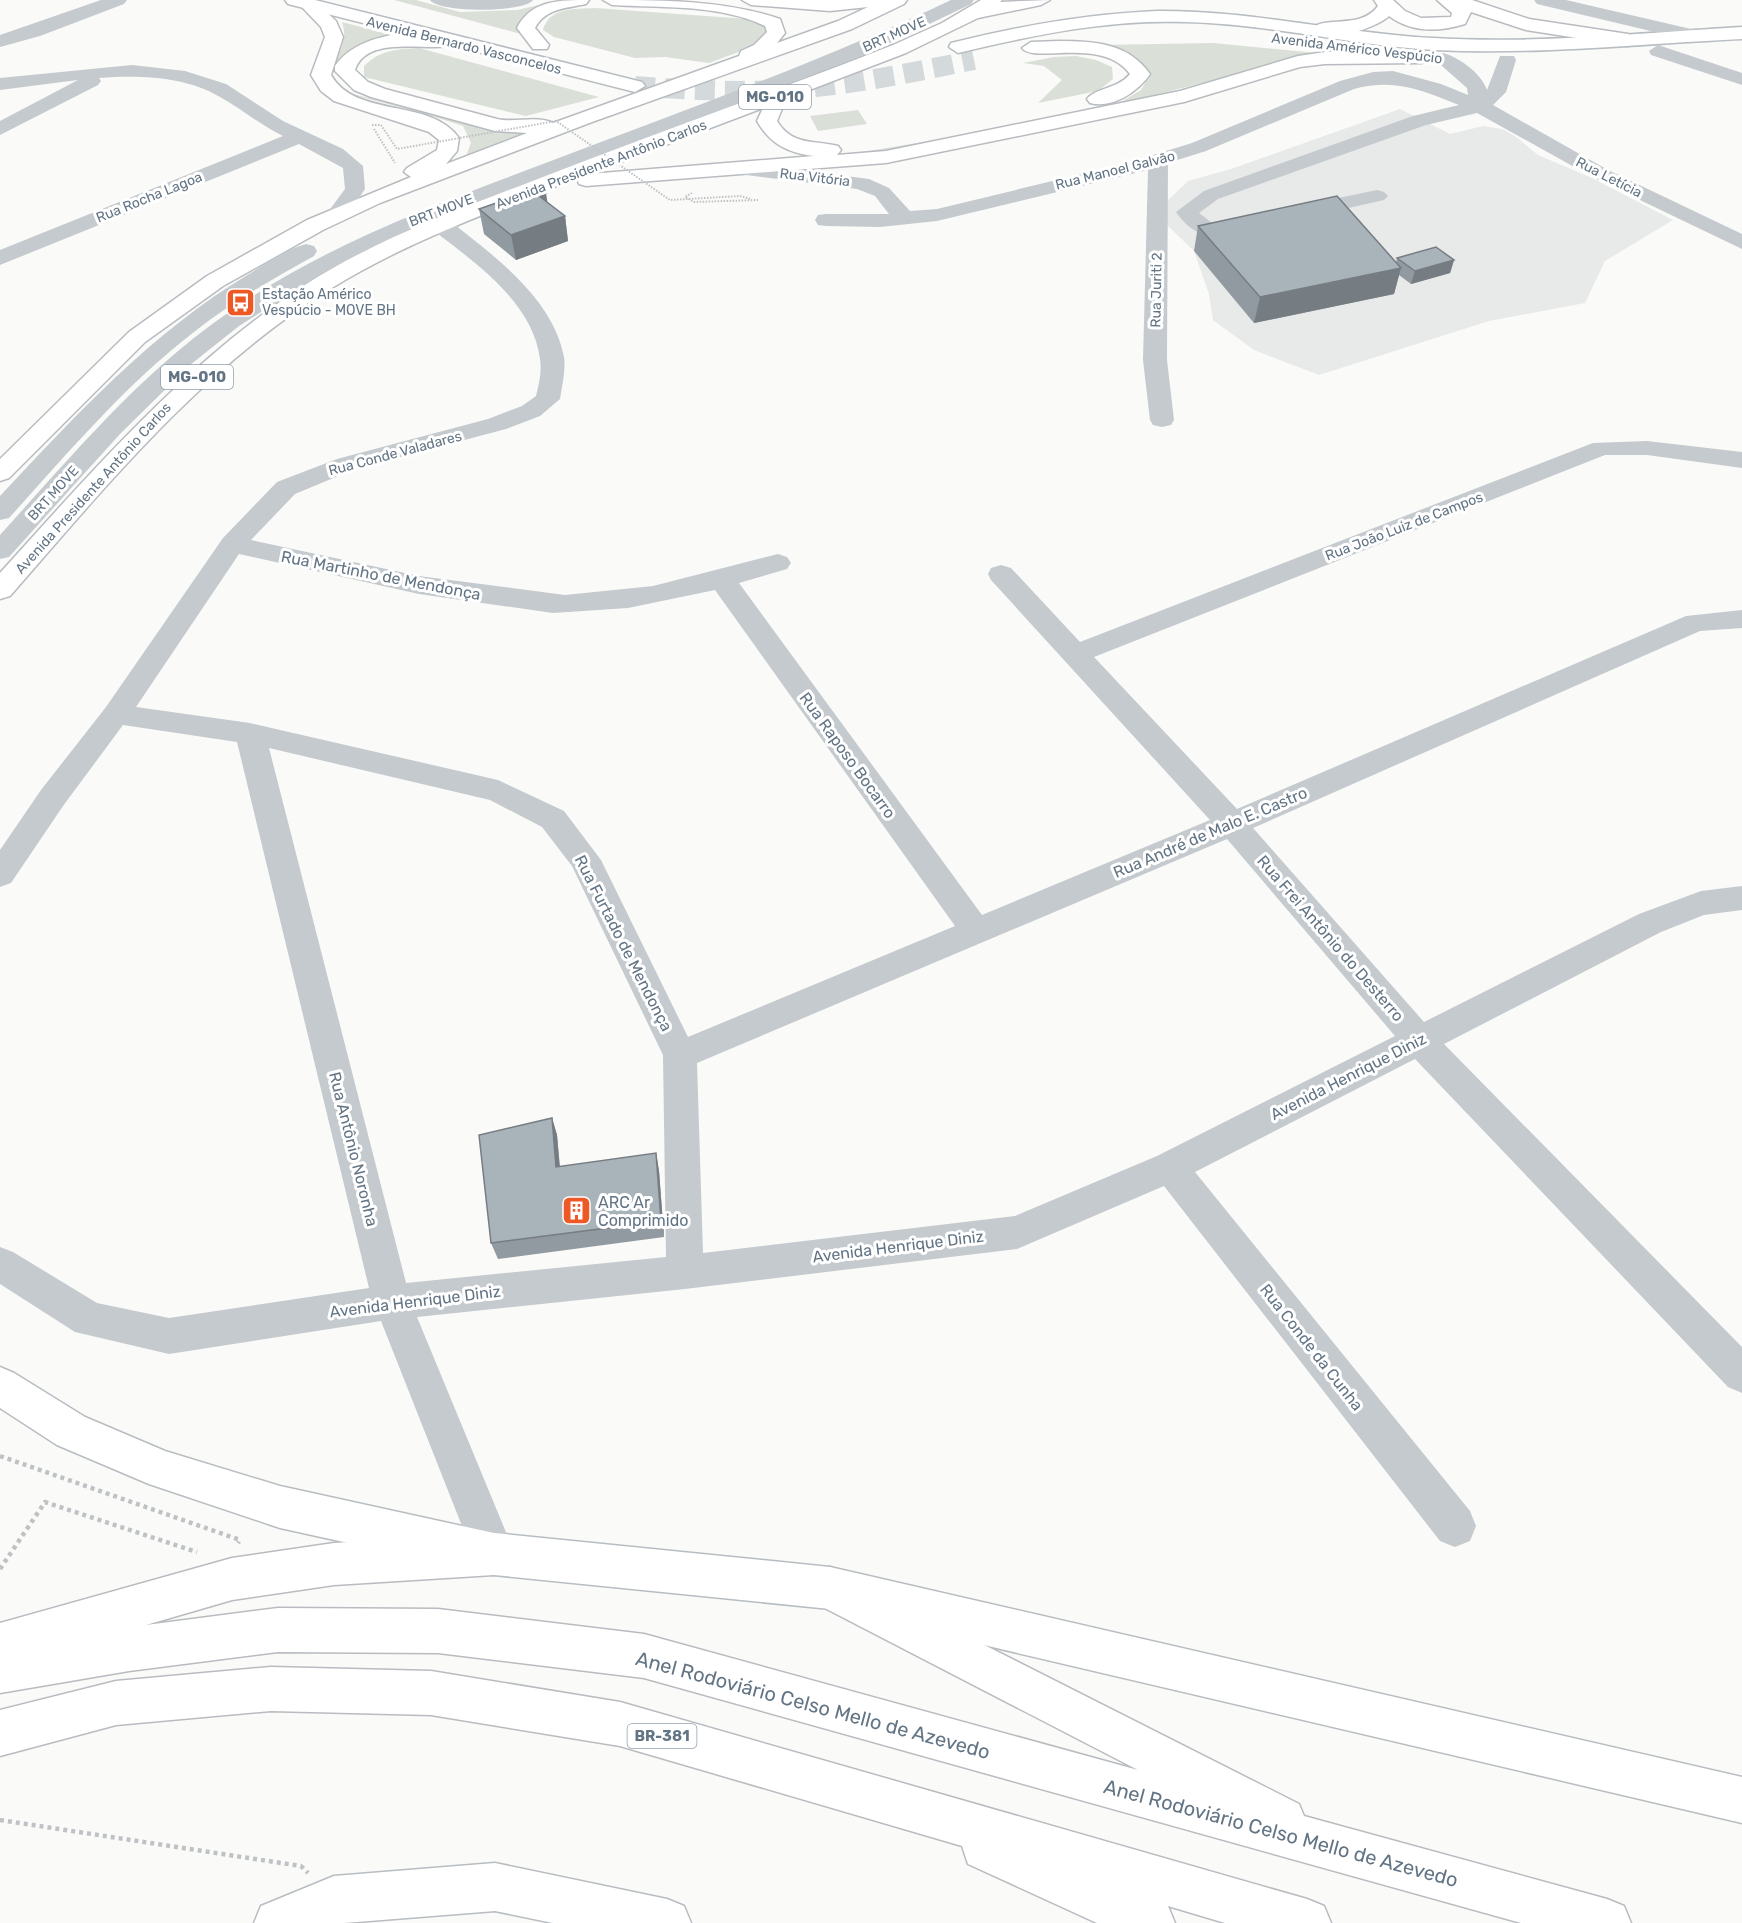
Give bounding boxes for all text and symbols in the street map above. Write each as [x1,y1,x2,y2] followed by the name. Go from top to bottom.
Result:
[364,13,563,78] street label: Avenida Bernardo Vasconcelos
[860,13,929,56] street label: BRT MOVE
[1271,30,1443,67] street label: Avenida Américo Vespúcio
[739,85,811,109] road number: MG-010
[493,116,709,213] street label: Avenida Presidente Antônio Carlos
[1054,147,1177,194] street label: Rua Manoel Galvão
[1573,154,1645,201] street label: Rua Letícia
[779,165,851,190] street label: Rua Vitória
[94,168,205,227] street label: Rua Rocha Lagoa
[407,190,476,231] street label: BRT MOVE
[1147,252,1166,328] street label: Rua Juriti 2
[225,286,257,318] bus stop icon: Estação Américo Vespúcio - MOVE BH
[262,286,396,319] place label: Estação Américo Vespúcio - MOVE BH
[161,365,233,389] road number: MG-010
[12,399,175,578] street label: Avenida Presidente Antônio Carlos
[327,428,464,479] street label: Rua Conde Valadares
[24,463,82,524] street label: BRT MOVE
[1323,489,1485,564] street label: Rua João Luiz de Campos
[279,547,482,604] street label: Rua Martinho de Mendonça
[796,689,900,822] street label: Rua Raposo Bocarro
[1110,783,1310,882] street label: Rua André de Malo E. Castro
[1253,851,1408,1025] street label: Rua Frei Antônio do Desterro
[571,852,676,1035] street label: Rua Furtado de Mendonça
[1267,1029,1429,1124] street label: Avenida Henrique Diniz
[325,1070,382,1228] street label: Rua Antônio Noronha
[598,1193,688,1230] place label: ARC Ar Comprimido
[561,1195,593,1227] building icon: ARC Ar Comprimido
[811,1227,985,1266] street label: Avenida Henrique Diniz
[1256,1280,1367,1414] street label: Rua Conde da Cunha
[328,1282,502,1321] street label: Avenida Henrique Diniz
[633,1646,993,1764] street label: Anel Rodoviário Celso Mello de Azevedo
[628,1724,696,1748] road number: BR-381
[1101,1774,1461,1892] street label: Anel Rodoviário Celso Mello de Azevedo

